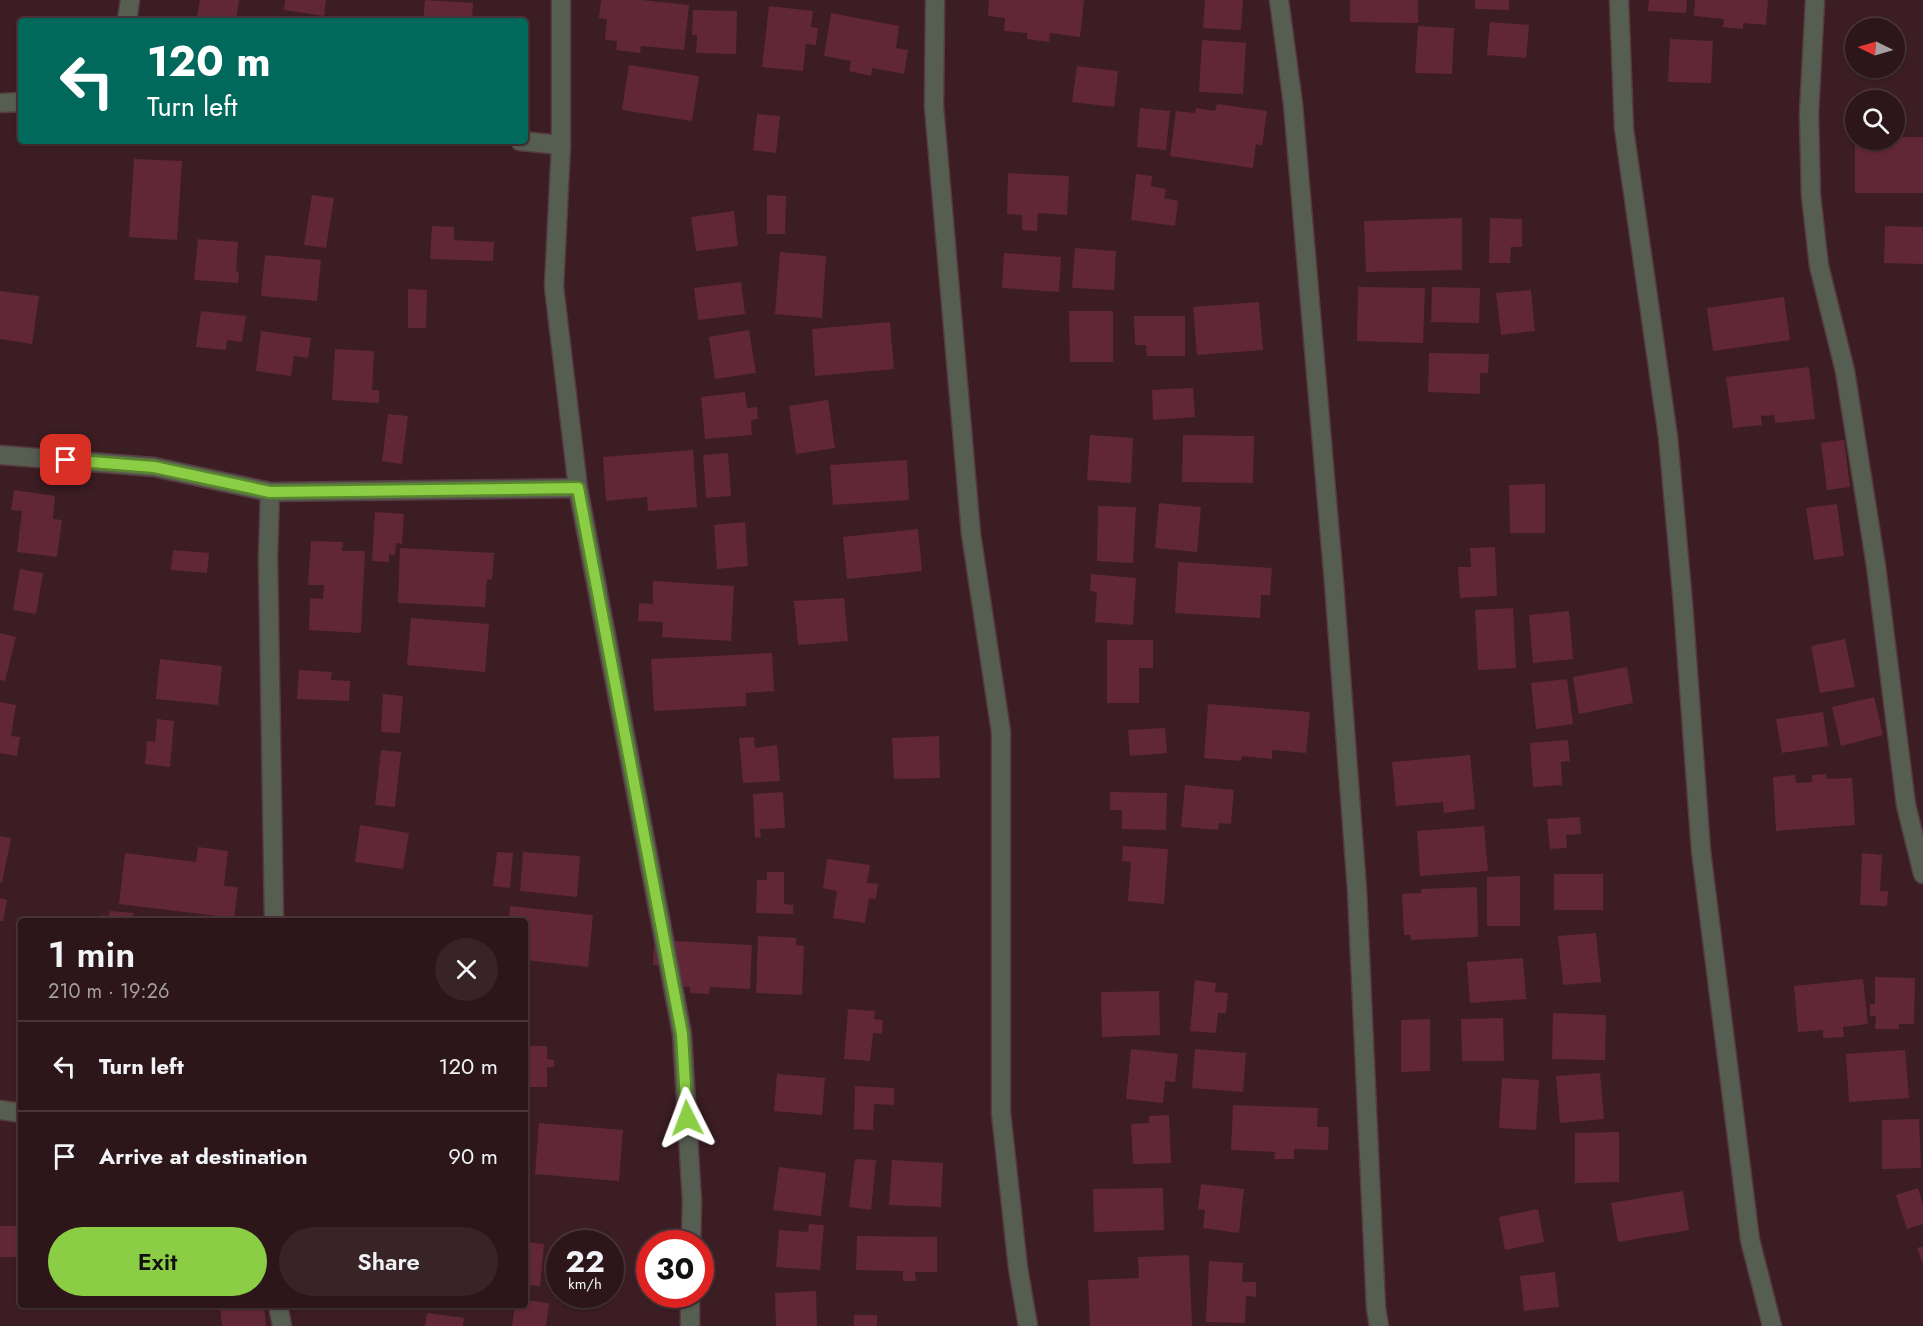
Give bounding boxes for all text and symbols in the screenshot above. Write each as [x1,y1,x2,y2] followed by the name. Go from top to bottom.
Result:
[1845,18,1905,78] north arrow
[1845,18,1905,150] map controls
[147,31,271,92] text: 120 m
[48,42,126,120] icon: left
[147,87,237,126] text: Turn left
[1845,90,1905,150] button: search
[40,434,91,485] pin
[49,443,82,476] icon: arrive
[48,928,135,980] text: 1 min
[435,938,498,1001] button: close
[48,977,169,1006] text: 210 m · 19:26
[48,1050,81,1083] icon: left
[99,1050,184,1082] text: Turn left
[439,1050,498,1082] text: 120 m
[655,1086,719,1150] position arrow
[48,1140,81,1173] icon: arrive
[99,1140,308,1172] text: Arrive at destination
[448,1140,498,1172] text: 90 m
[48,1227,267,1296] button: Exit
[279,1227,498,1296] button: Share
[636,1230,714,1308] speed limit sign: 30
[565,1240,605,1283] text: 22
[568,1273,602,1295] text: km/h

